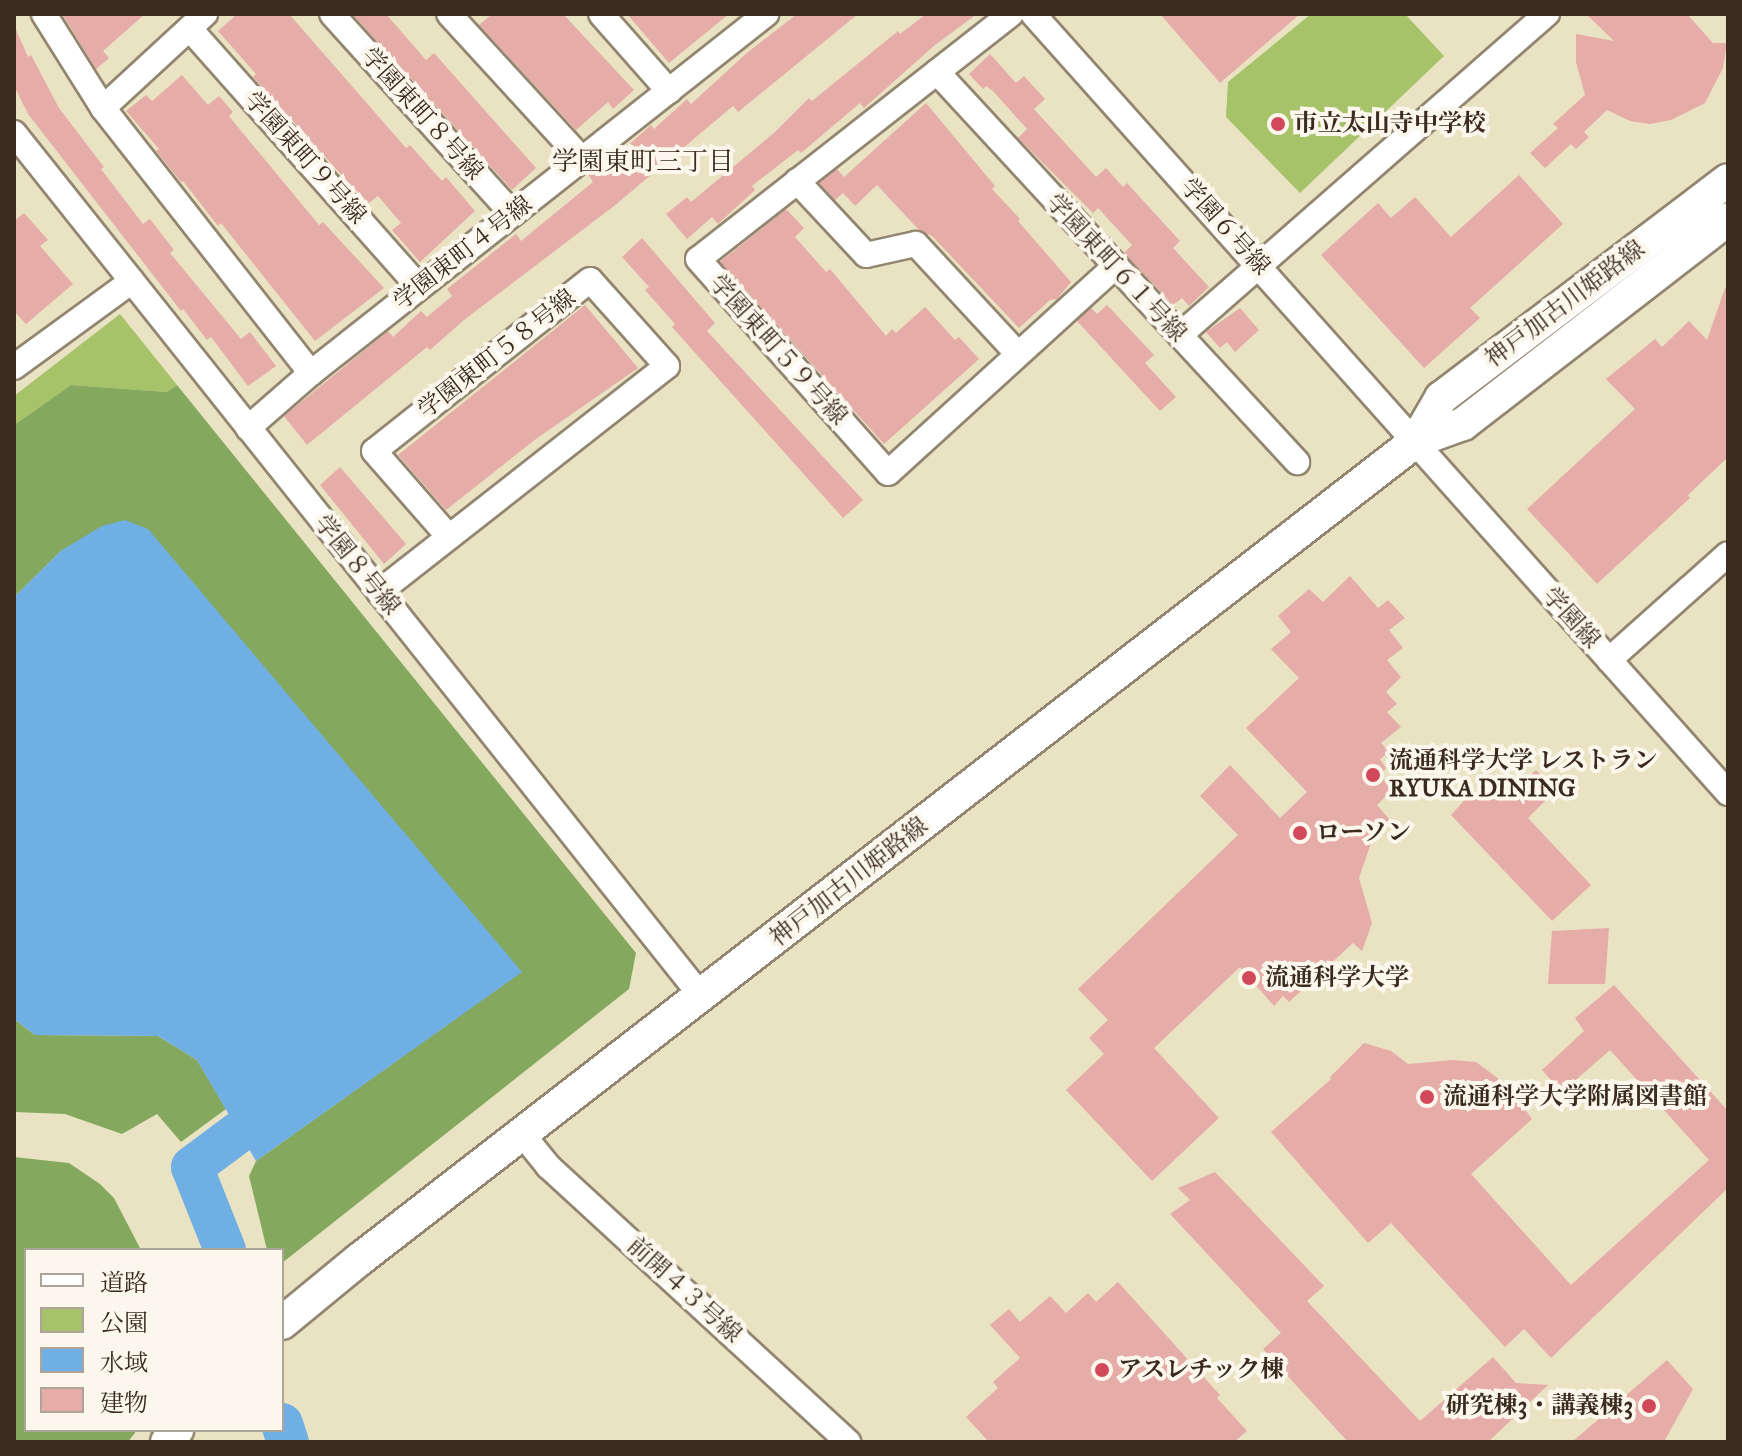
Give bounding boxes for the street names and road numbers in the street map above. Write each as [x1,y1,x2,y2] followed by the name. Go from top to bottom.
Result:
[355,42,489,186] street label: 学園東町８号線
[238,86,372,230] street label: 学園東町９号線
[1174,173,1276,281] street label: 学園６号線
[1040,188,1192,348] street label: 学園東町６１号線
[388,190,538,316] street label: 学園東町４号線
[1480,235,1650,373] street label: 神戸加古川姫路線
[703,269,853,431] street label: 学園東町５９号線
[412,284,582,424] street label: 学園東町５８号線
[308,509,406,621] street label: 学園８号線
[1536,582,1606,654] street label: 学園線
[764,812,934,952] street label: 神戸加古川姫路線
[621,1231,747,1349] street label: 前開４３号線

